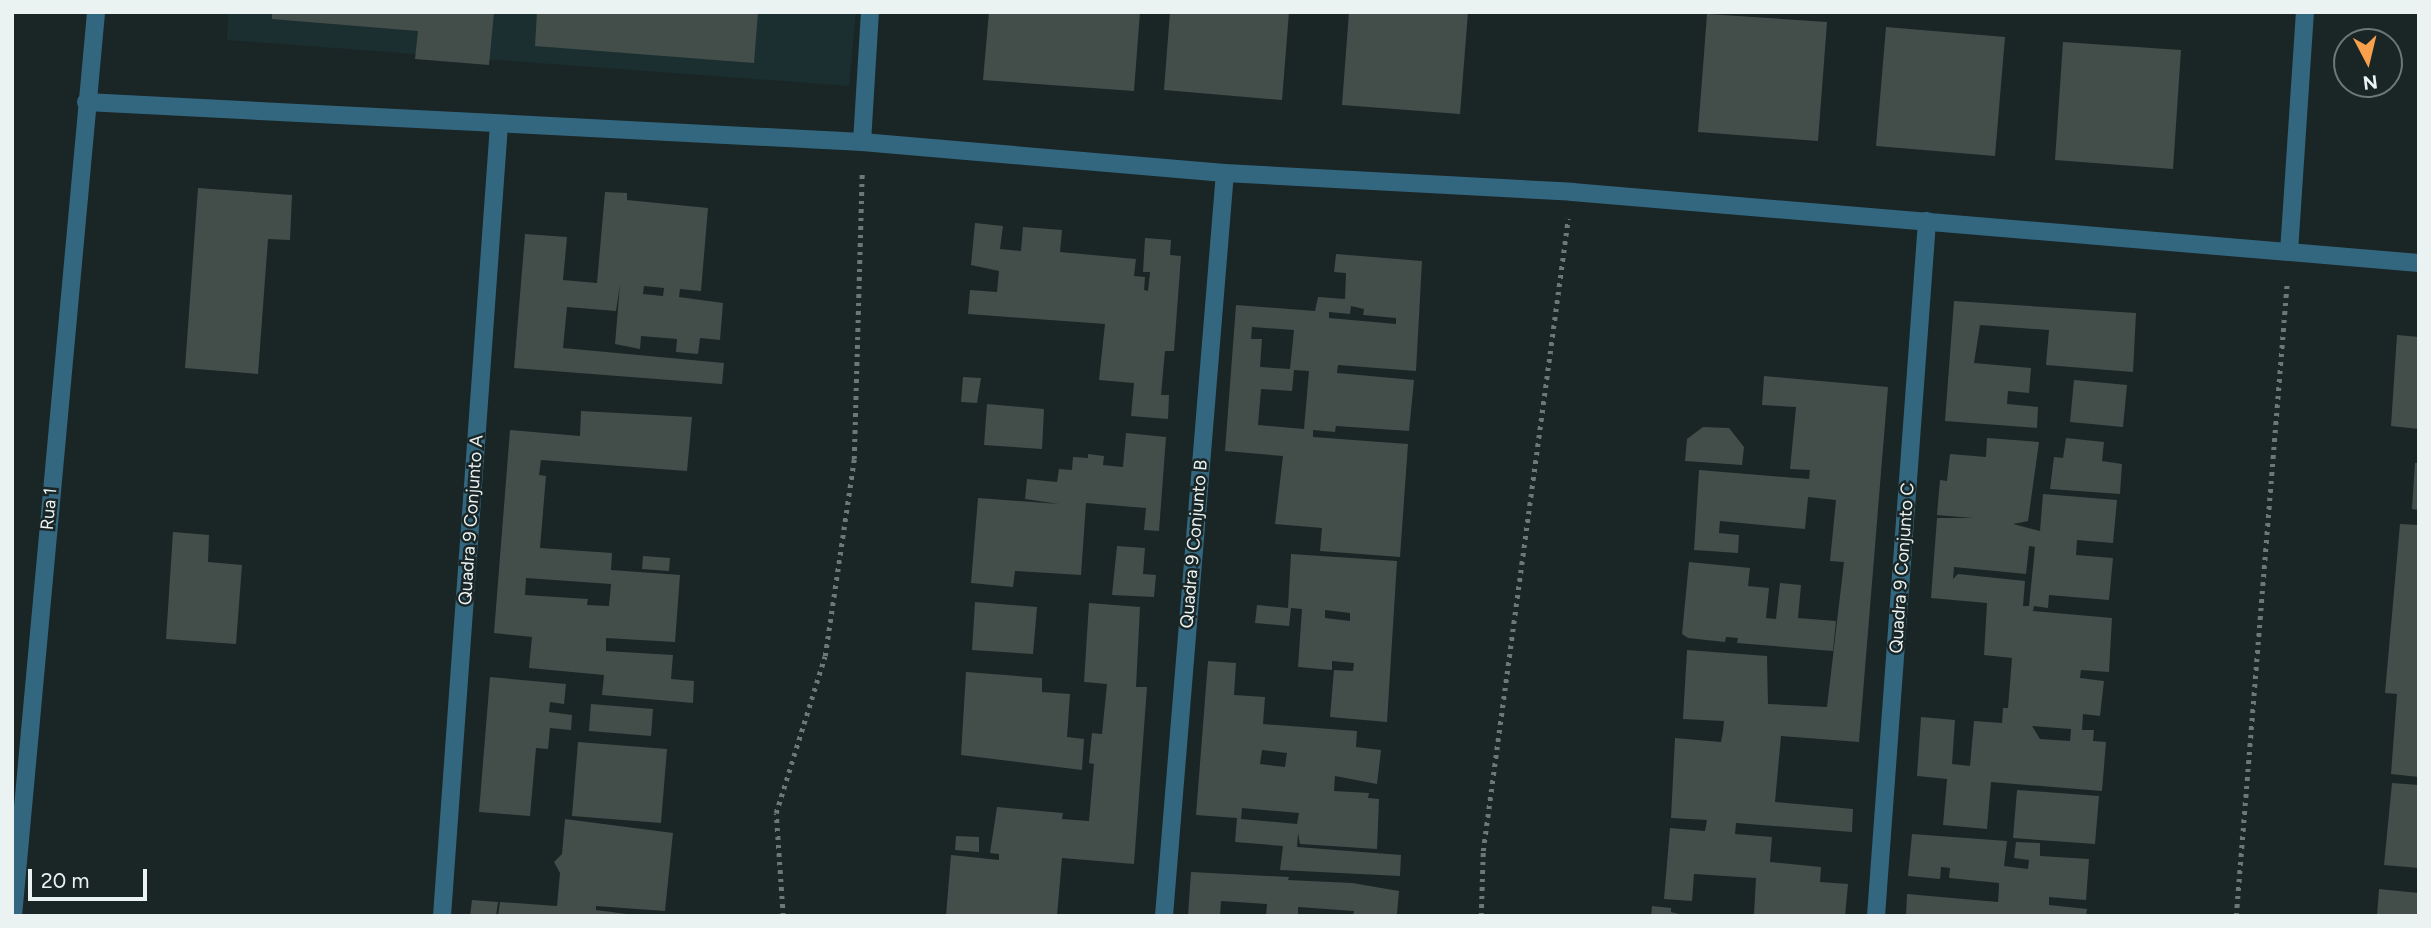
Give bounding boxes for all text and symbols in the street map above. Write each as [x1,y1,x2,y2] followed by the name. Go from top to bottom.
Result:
[2333,28,2403,98] north arrow
[2362,70,2379,95] text: N
[454,434,488,606] street label: Quadra 9 Conjunto A
[1176,459,1212,629] street label: Quadra 9 Conjunto B
[1885,482,1919,654] street label: Quadra 9 Conjunto C
[36,487,62,531] street label: Rua 1
[32,855,150,899] scale bar
[41,868,89,893] text: 20 m

